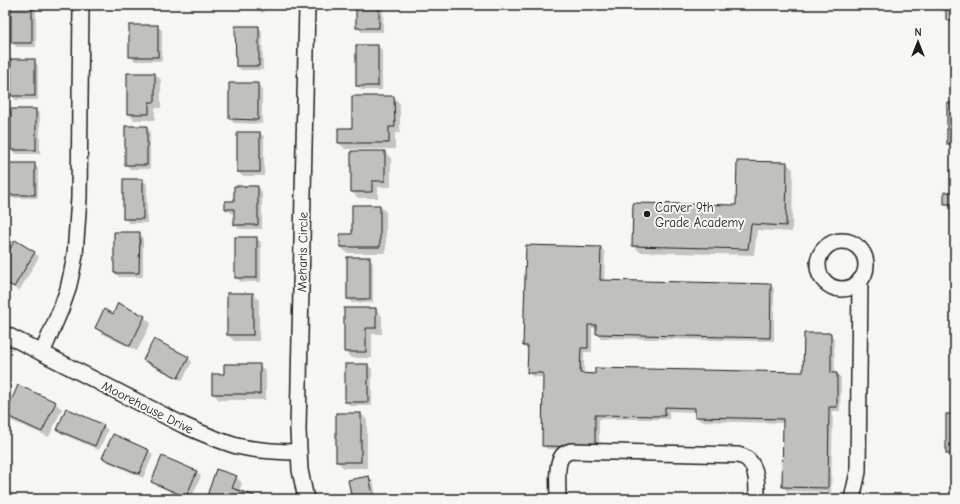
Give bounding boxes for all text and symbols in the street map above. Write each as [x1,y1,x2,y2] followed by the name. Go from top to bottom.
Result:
[898,22,938,62] north arrow
[914,26,922,39] text: N
[655,200,744,230] place label: Carver 9th Grade Academy
[642,209,652,219] marker: Carver 9th Grade Academy
[294,211,311,292] street label: Meharis Circle
[99,378,197,437] street label: Moorehouse Drive

